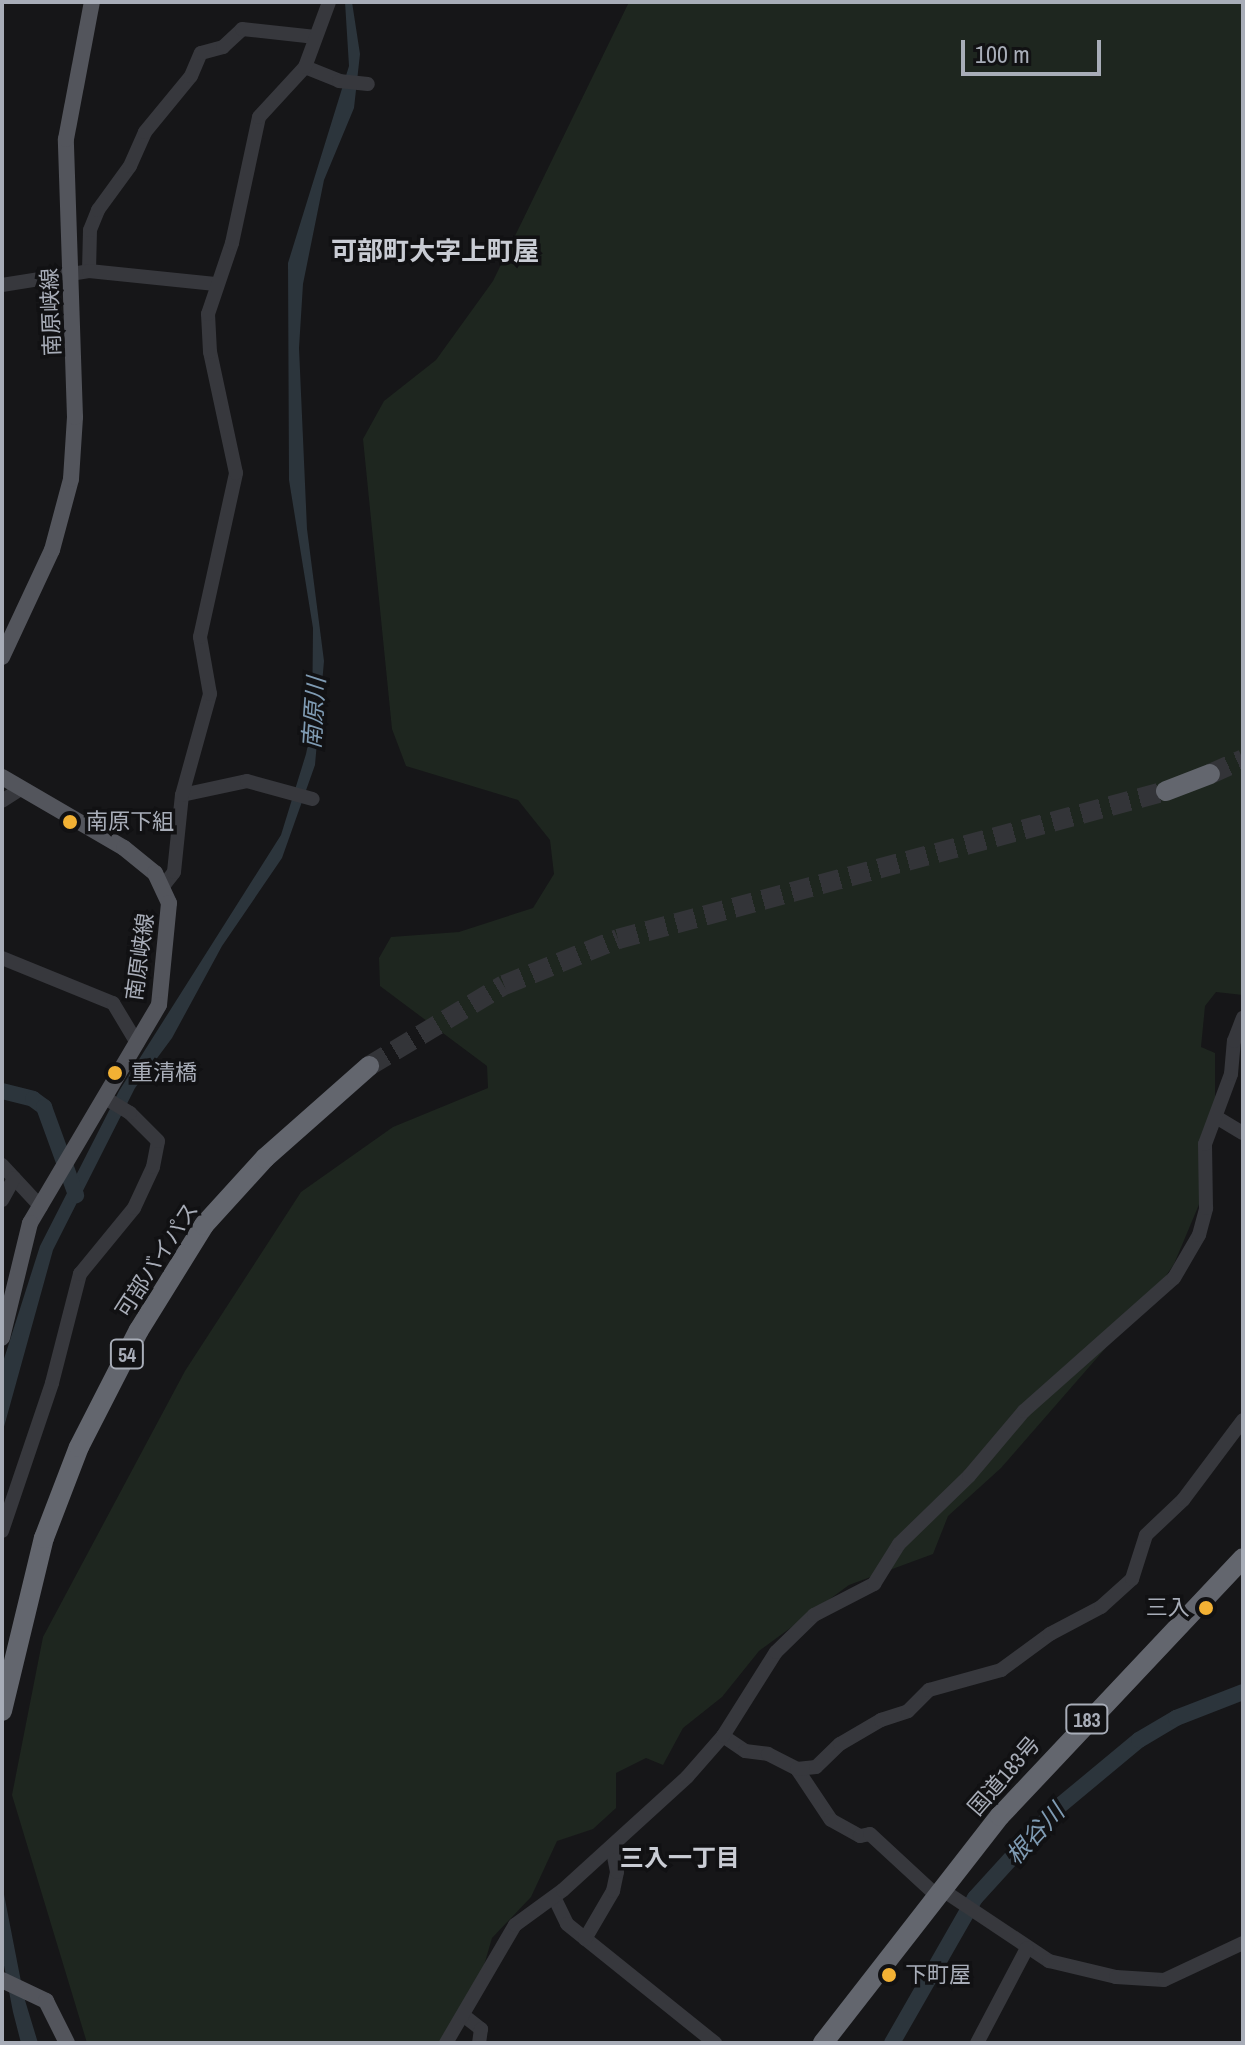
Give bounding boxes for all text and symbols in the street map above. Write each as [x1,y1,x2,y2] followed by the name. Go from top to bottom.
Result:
[965,24,1105,74] scale bar
[975,38,1030,70] text: 100 m
[331,235,539,267] district label: 可部町大字上町屋
[36,268,66,356] street label: 南原峡線
[297,676,331,750] water label: 南原川
[86,809,174,835] place label: 南原下組
[61,813,79,831] marker: 南原下組
[121,912,159,1002] street label: 南原峡線
[131,1060,197,1086] place label: 重清橋
[106,1064,124,1082] marker: 重清橋
[110,1197,204,1323] street label: 可部バイパス
[109,1338,145,1370] road number: 54
[1146,1595,1190,1621] place label: 三入
[1197,1599,1215,1617] marker: 三入
[1065,1703,1109,1735] road number: 183
[963,1731,1045,1821] street label: 国道183号
[1000,1798,1070,1870] water label: 根谷川
[620,1844,740,1872] district label: 三入一丁目
[905,1962,971,1988] place label: 下町屋
[880,1966,898,1984] marker: 下町屋

